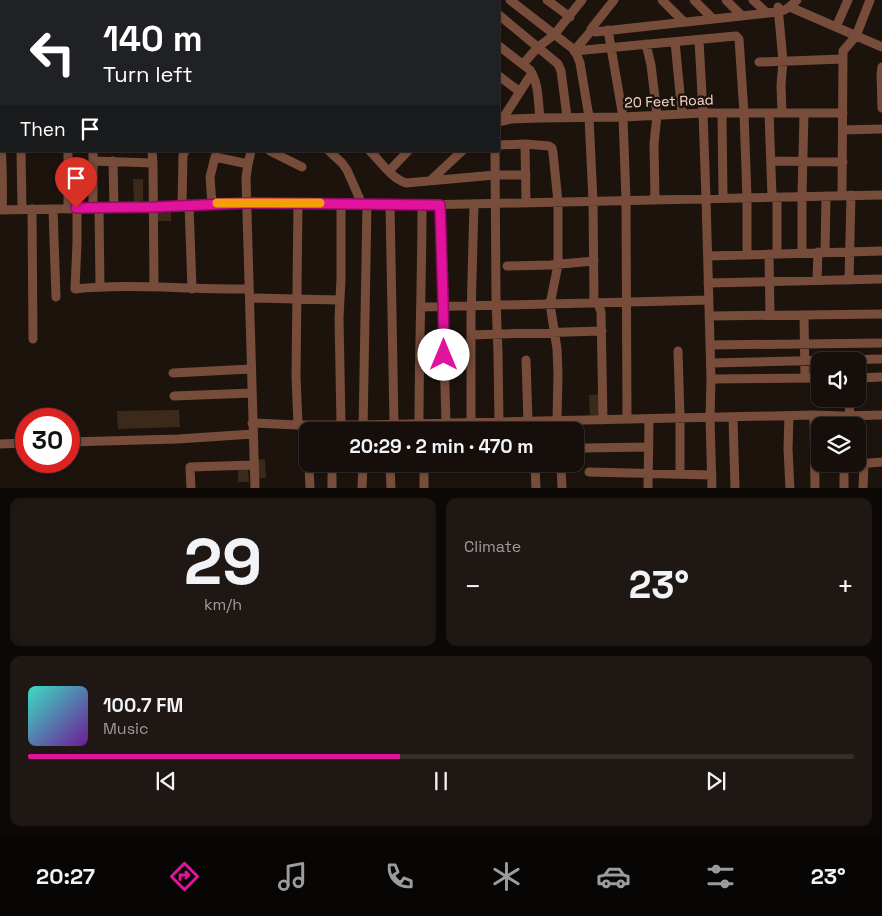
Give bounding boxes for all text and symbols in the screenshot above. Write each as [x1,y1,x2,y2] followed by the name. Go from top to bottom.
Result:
[103,17,203,61] text: 140 m
[20,20,85,85] icon: left
[103,60,193,88] text: Turn left
[624,90,714,112] street label: 20 Feet Road
[76,115,104,143] icon: arrive
[20,117,66,142] text: Then
[55,157,97,208] pin
[62,164,90,192] icon: arrive
[417,328,469,380] position arrow
[811,352,866,472] map controls
[811,352,866,407] button: sound
[15,408,80,473] speed limit sign: 30
[811,417,866,472] button: layers
[350,434,534,459] text: 20:29 · 2 min · 470 m
[184,520,262,603] text: 29
[464,536,521,557] text: Climate
[629,561,689,609] text: 23°
[464,568,481,604] text: −
[837,568,854,604] text: +
[204,594,242,615] text: km/h
[103,693,183,718] text: 100.7 FM
[103,718,149,739] text: Music
[152,767,180,795] icon: previous
[427,767,455,795] icon: pause
[702,767,730,795] icon: next
[167,859,202,894] icon: directions
[275,859,310,894] icon: music
[382,859,417,894] icon: phone
[489,859,524,894] icon: climate
[596,859,631,894] icon: car
[703,859,738,894] icon: filters
[36,862,95,890] text: 20:27
[811,862,846,890] text: 23°

